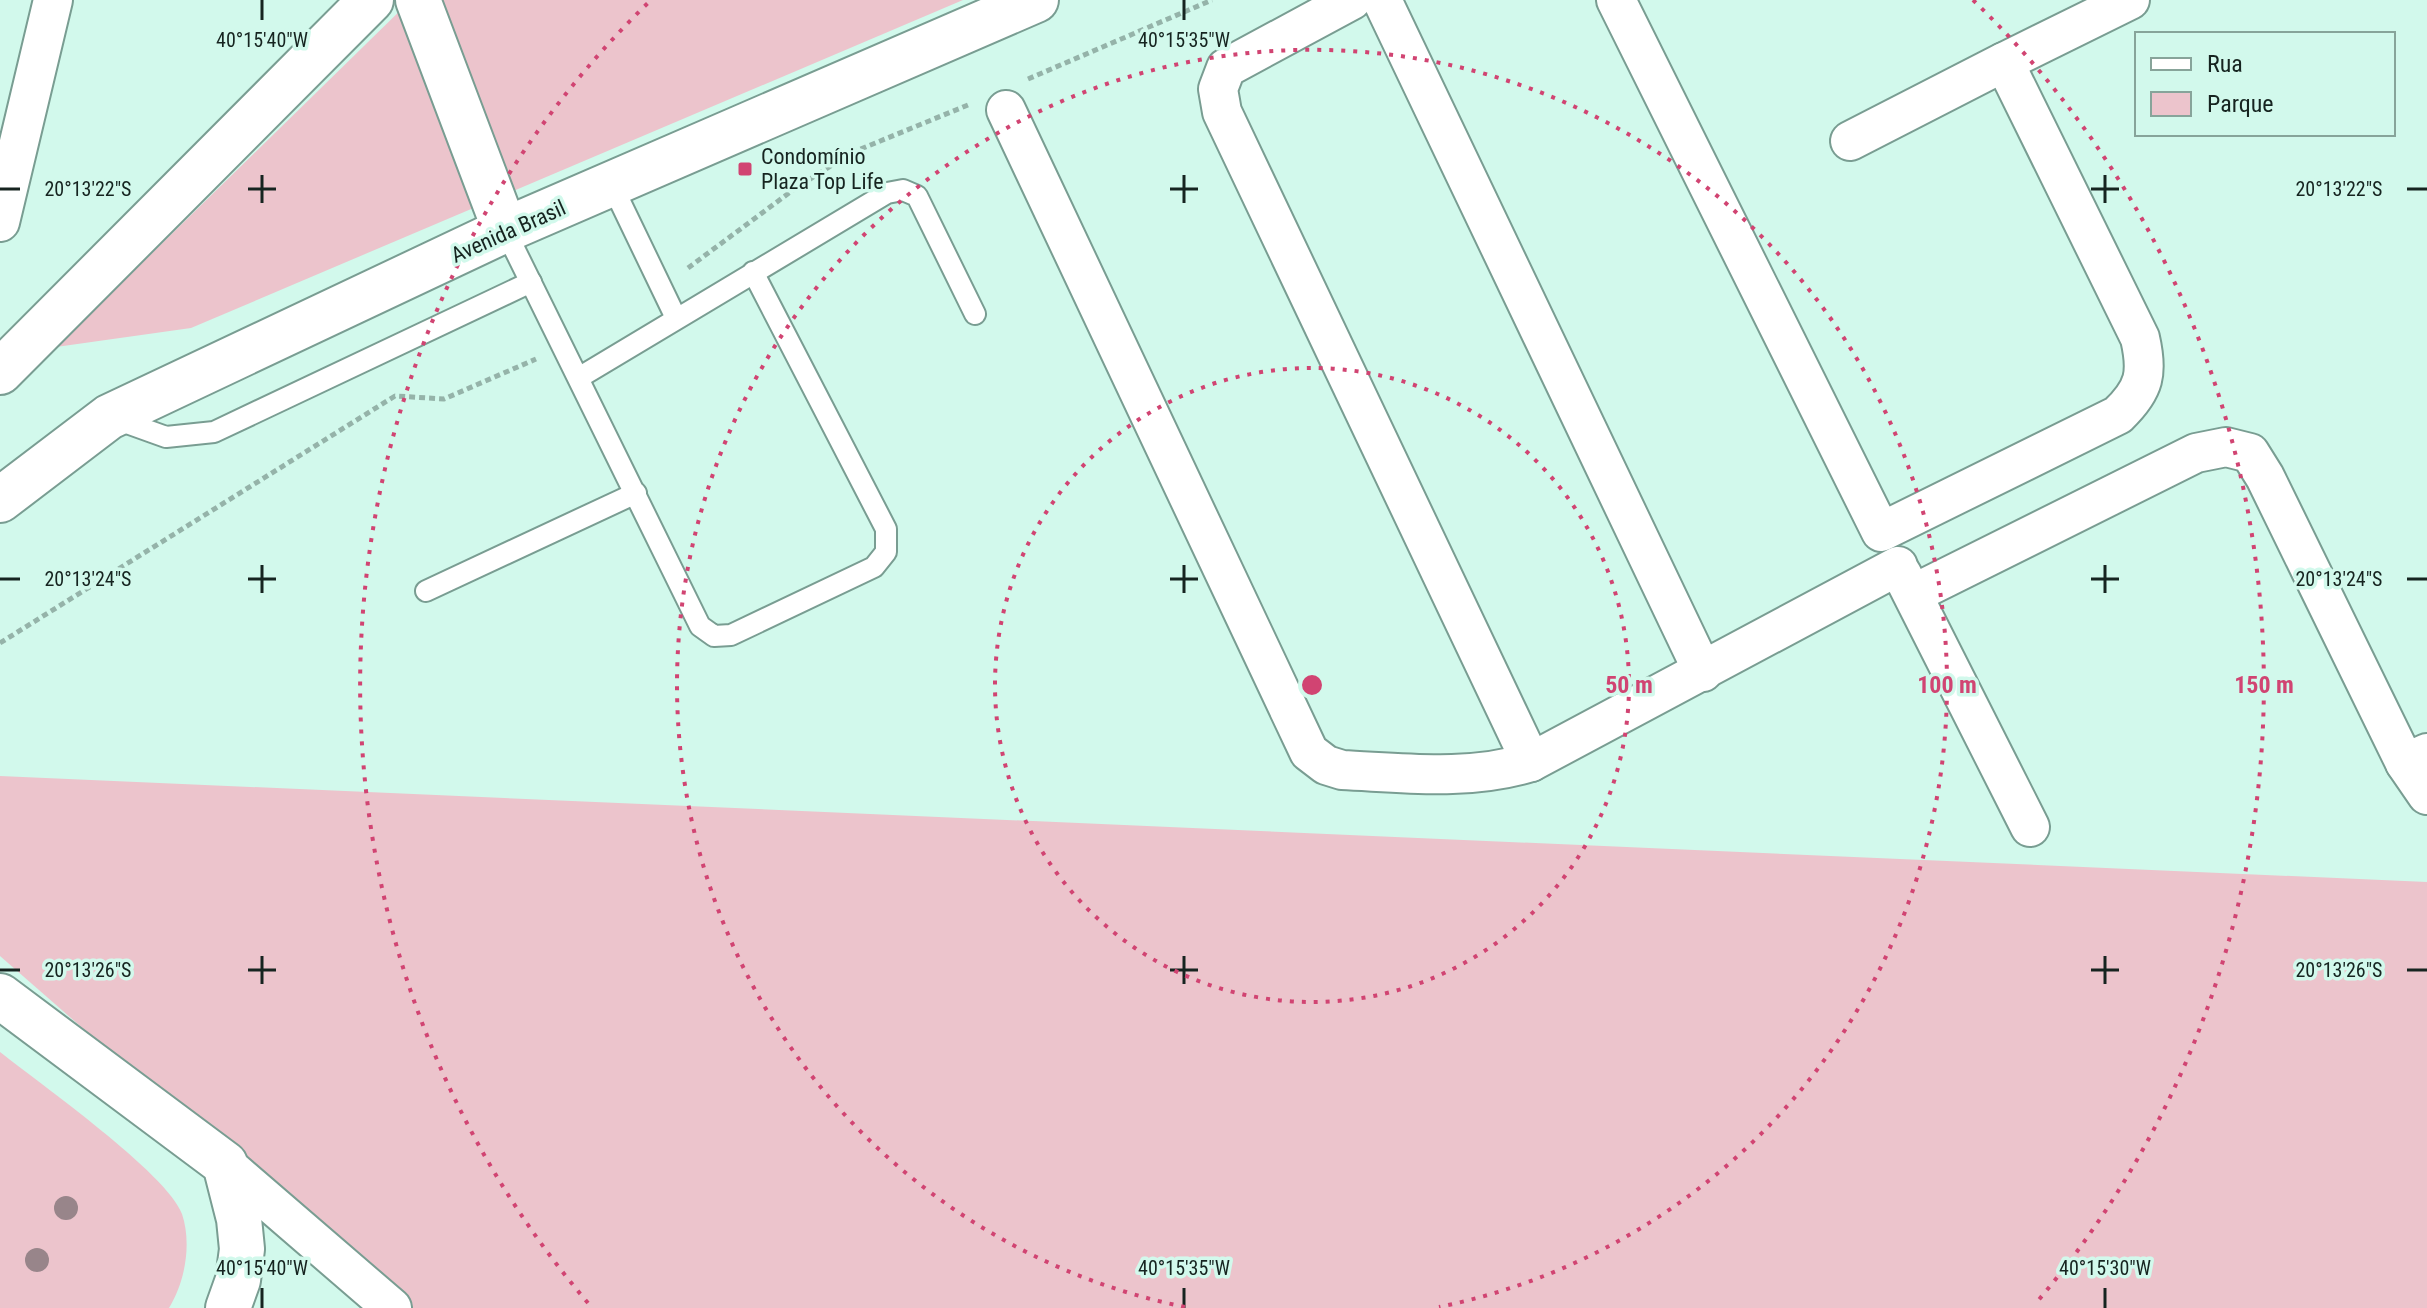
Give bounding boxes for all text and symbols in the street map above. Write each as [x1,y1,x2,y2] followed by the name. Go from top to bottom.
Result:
[216,28,308,52] text: 40°15'40"W
[1138,28,1230,52] text: 40°15'35"W
[2135,32,2395,136] legend
[2207,50,2243,78] text: Rua
[2207,90,2274,118] text: Parque
[761,144,883,194] place label: Condomínio Plaza Top Life
[736,160,754,178] marker: Condomínio Plaza Top Life
[45,177,131,201] text: 20°13'22"S
[2296,177,2382,201] text: 20°13'22"S
[447,195,569,268] street label: Avenida Brasil
[45,567,131,591] text: 20°13'24"S
[2296,567,2382,591] text: 20°13'24"S
[1298,671,1326,699] centre of rings
[1605,671,1653,699] text: 50 m
[1917,671,1977,699] text: 100 m
[2234,671,2294,699] text: 150 m
[45,958,131,982] text: 20°13'26"S
[2296,958,2382,982] text: 20°13'26"S
[216,1256,308,1280] text: 40°15'40"W
[1138,1256,1230,1280] text: 40°15'35"W
[2059,1256,2151,1280] text: 40°15'30"W

